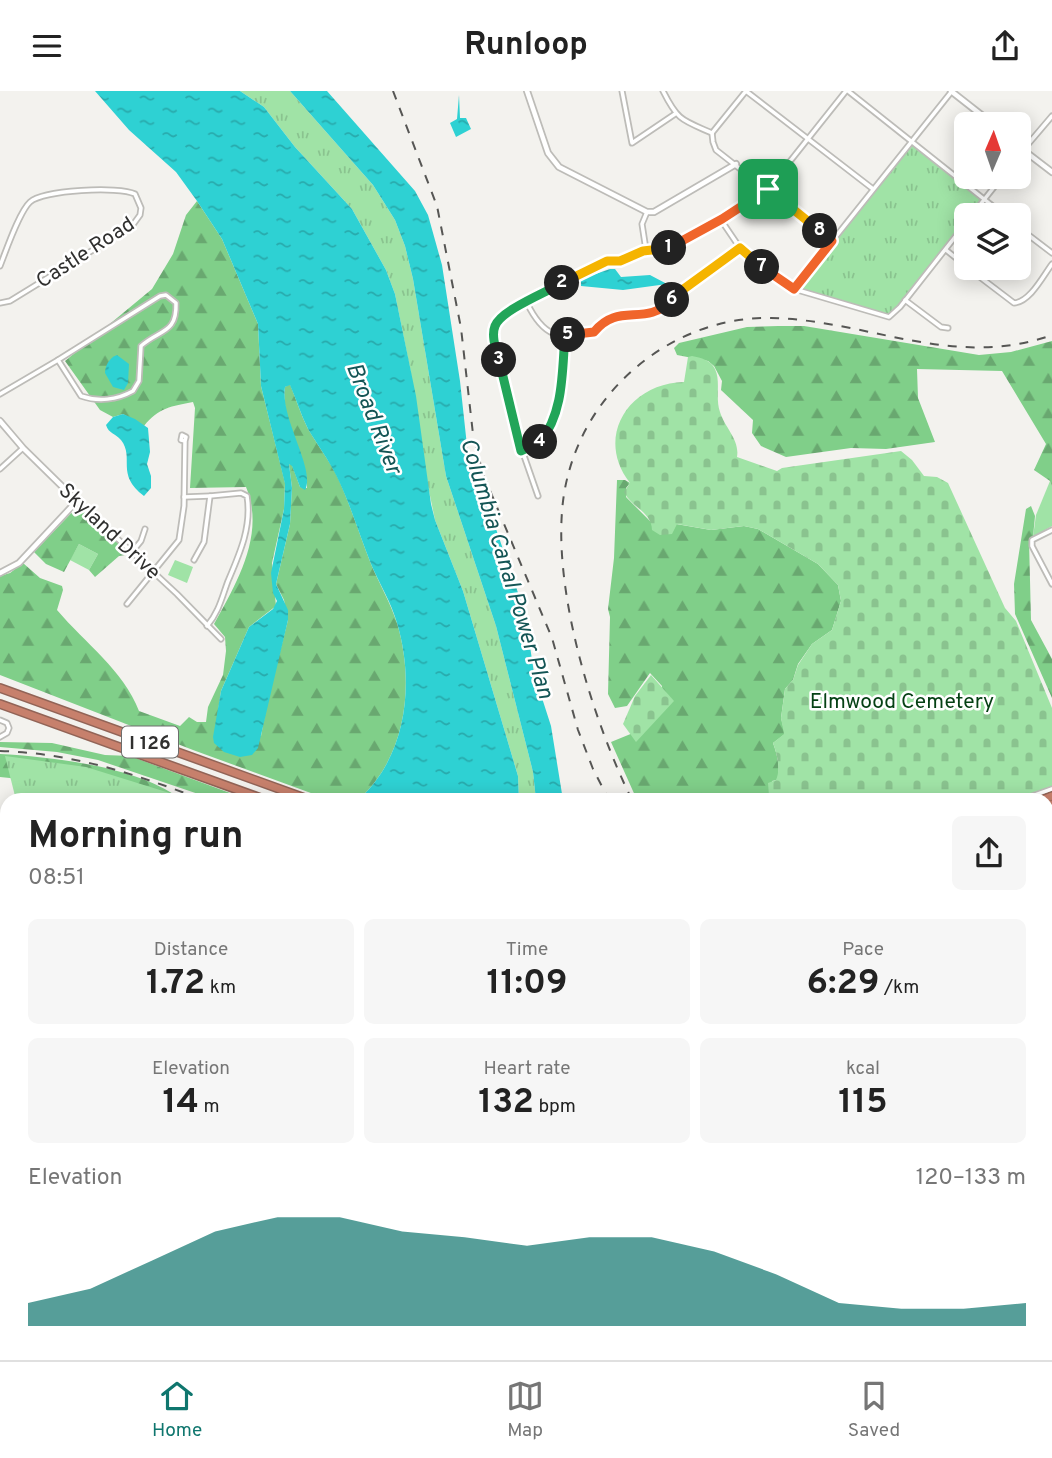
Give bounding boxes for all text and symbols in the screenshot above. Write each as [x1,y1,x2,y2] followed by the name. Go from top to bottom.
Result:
[464,26,588,66] text: Runloop
[28,27,66,65] icon: menu
[986,27,1024,65] icon: share
[954,112,1031,189] north arrow
[954,112,1031,280] map controls
[738,159,798,219] pin
[749,170,787,208] icon: arrive
[954,203,1031,280] button: layers
[31,211,140,295] street label: Castle Road
[802,213,838,249] pin: 8
[814,218,825,242] text: 8
[652,231,686,265] pin: 1
[665,235,672,259] text: 1
[744,249,780,285] pin: 7
[756,254,767,278] text: 7
[544,265,580,301] pin: 2
[556,270,567,294] text: 2
[654,283,690,318] pin: 6
[666,287,677,311] text: 6
[550,317,586,353] pin: 5
[562,322,573,346] text: 5
[482,343,516,377] pin: 3
[493,347,504,371] text: 3
[338,359,408,481] water label: Broad River
[522,425,558,459] pin: 4
[533,429,546,453] text: 4
[452,435,559,703] water label: Columbia Canal Power Plan
[52,478,166,586] street label: Skyland Drive
[810,689,994,716] park label: Elmwood Cemetery
[122,727,178,757] road number: I 126
[28,813,244,862] text: Morning run
[952,816,1026,890] button: share
[28,864,85,893] text: 08:51
[154,938,228,962] text: Distance
[506,938,548,962] text: Time
[842,938,884,962] text: Pace
[146,962,205,1006] text: 1.72
[486,962,568,1006] text: 11:09
[807,962,880,1006] text: 6:29
[205,976,236,1000] text: km
[880,976,919,1000] text: /km
[152,1057,230,1081] text: Elevation
[484,1057,570,1081] text: Heart rate
[846,1057,880,1081] text: kcal
[162,1081,199,1125] text: 14
[478,1081,534,1125] text: 132
[838,1081,888,1125] text: 115
[199,1095,220,1119] text: m
[534,1095,576,1119] text: bpm
[28,1164,123,1193] text: Elevation
[916,1164,1026,1193] text: 120–133 m
[152,1377,202,1443] tab: Home
[506,1377,544,1443] tab: Map
[848,1377,900,1443] tab: Saved

